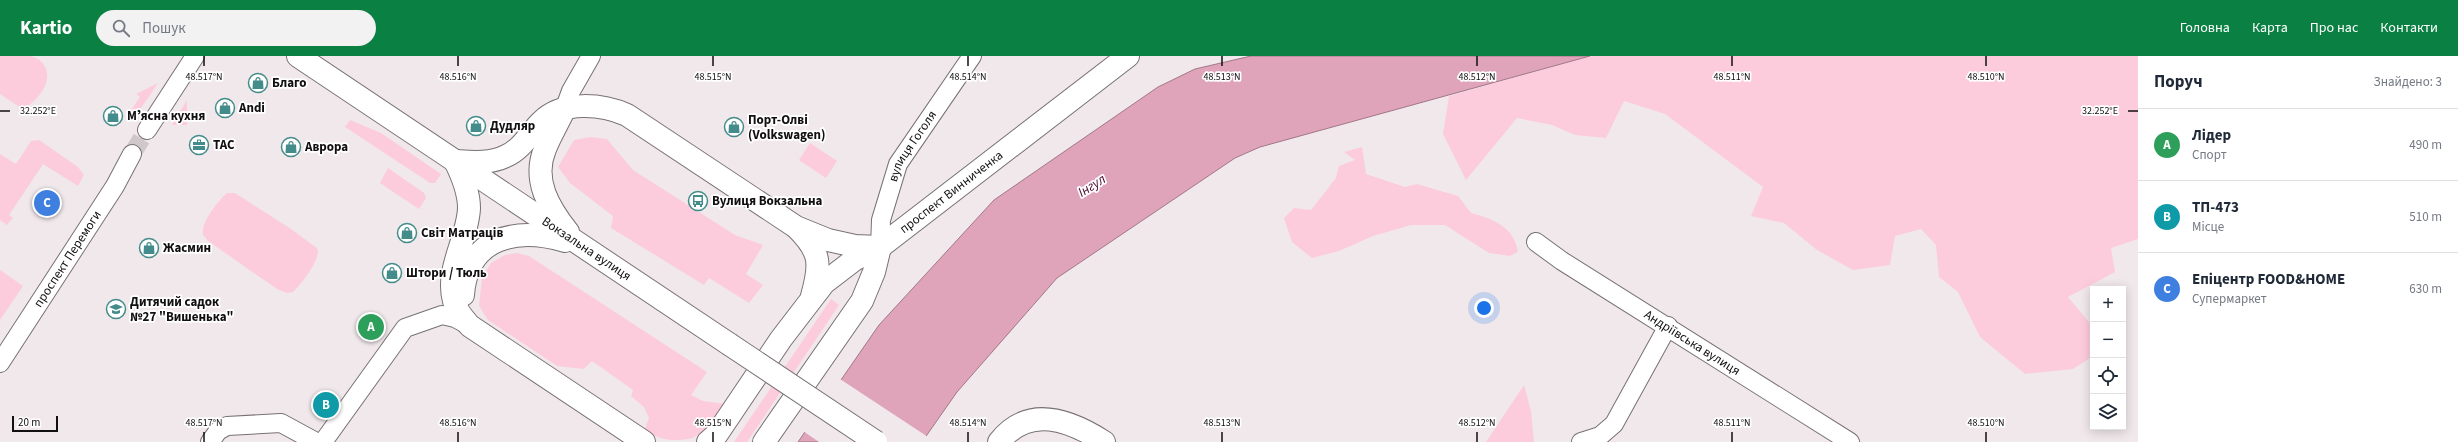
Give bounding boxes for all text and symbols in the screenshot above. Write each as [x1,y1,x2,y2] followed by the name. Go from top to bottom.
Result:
[96,10,376,46] search box
[20,15,72,42] text: Kartio
[110,17,132,39] icon: search
[142,18,186,39] text: Пошук
[2180,18,2230,38] text: Головна
[2252,18,2288,38] text: Карта
[2310,18,2358,38] text: Про нас
[2380,18,2438,38] text: Контакти
[185,70,223,84] text: 48.517°N
[439,70,477,84] text: 48.516°N
[694,70,732,84] text: 48.515°N
[949,70,987,84] text: 48.514°N
[1203,70,1241,84] text: 48.513°N
[1458,70,1496,84] text: 48.512°N
[1713,70,1751,84] text: 48.511°N
[1967,70,2005,84] text: 48.510°N
[2154,70,2203,94] text: Поруч
[247,72,269,94] shop icon: Благо
[2374,73,2442,91] text: Знайдено: 3
[272,74,307,92] place label: Благо
[214,97,236,119] shop icon: Andi
[238,99,265,117] place label: Andi
[20,104,56,118] text: 32.252°E
[2082,104,2118,118] text: 32.252°E
[102,105,124,127] shop icon: Мʼясна кухня
[127,107,205,125] place label: Мʼясна кухня
[884,107,941,184] street label: вулиця Гоголя
[748,111,825,144] place label: Порт-Олві (Volkswagen)
[465,115,487,137] shop icon: Дудляр
[723,116,745,138] shop icon: Порт-Олві (Volkswagen)
[490,117,535,135] place label: Дудляр
[2192,125,2231,146] text: Лідер
[188,134,210,156] office icon: ТАС
[213,136,235,154] place label: ТАС
[280,136,302,158] shop icon: Аврора
[2163,136,2171,154] text: A
[2409,136,2442,154] text: 490 m
[304,138,348,156] place label: Аврора
[896,146,1007,238] street label: проспект Винниченка
[2192,146,2227,164] text: Спорт
[1074,170,1110,202] water label: Інгул
[34,188,60,218] pin: C
[687,190,709,212] bus stop icon: Вулиця Вокзальна
[712,192,823,210] place label: Вулиця Вокзальна
[2192,197,2239,218] text: ТП-473
[29,207,106,311] street label: проспект Перемоги
[2163,208,2171,226] text: B
[2409,208,2442,226] text: 510 m
[538,212,635,285] street label: Вокзальна вулиця
[2192,218,2224,236] text: Місце
[396,222,418,244] shop icon: Світ Матраців
[421,224,503,242] place label: Світ Матраців
[138,237,160,259] shop icon: Жасмин
[163,239,211,257] place label: Жасмин
[381,262,403,284] shop icon: Штори / Тюль
[406,264,487,282] place label: Штори / Тюль
[2192,269,2345,290] text: Епіцентр FOOD&HOME
[2163,280,2171,298] text: C
[2409,280,2442,298] text: 630 m
[2090,286,2126,430] map controls
[2090,286,2126,322] button: +
[2192,290,2267,308] text: Супермаркет
[130,293,234,326] place label: Дитячий садок №27 "Вишенька"
[105,298,127,320] school or university icon: Дитячий садок №27 "Вишенька"
[1474,298,1494,318] your location
[1641,306,1744,380] street label: Андріївська вулиця
[358,312,384,342] pin: A
[2090,322,2126,358] button: −
[2090,358,2126,394] button: locate
[313,390,339,420] pin: B
[2090,394,2126,430] button: layers
[12,414,58,433] scale bar
[18,415,40,430] text: 20 m
[185,416,223,430] text: 48.517°N
[439,416,477,430] text: 48.516°N
[694,416,732,430] text: 48.515°N
[949,416,987,430] text: 48.514°N
[1203,416,1241,430] text: 48.513°N
[1458,416,1496,430] text: 48.512°N
[1713,416,1751,430] text: 48.511°N
[1967,416,2005,430] text: 48.510°N

